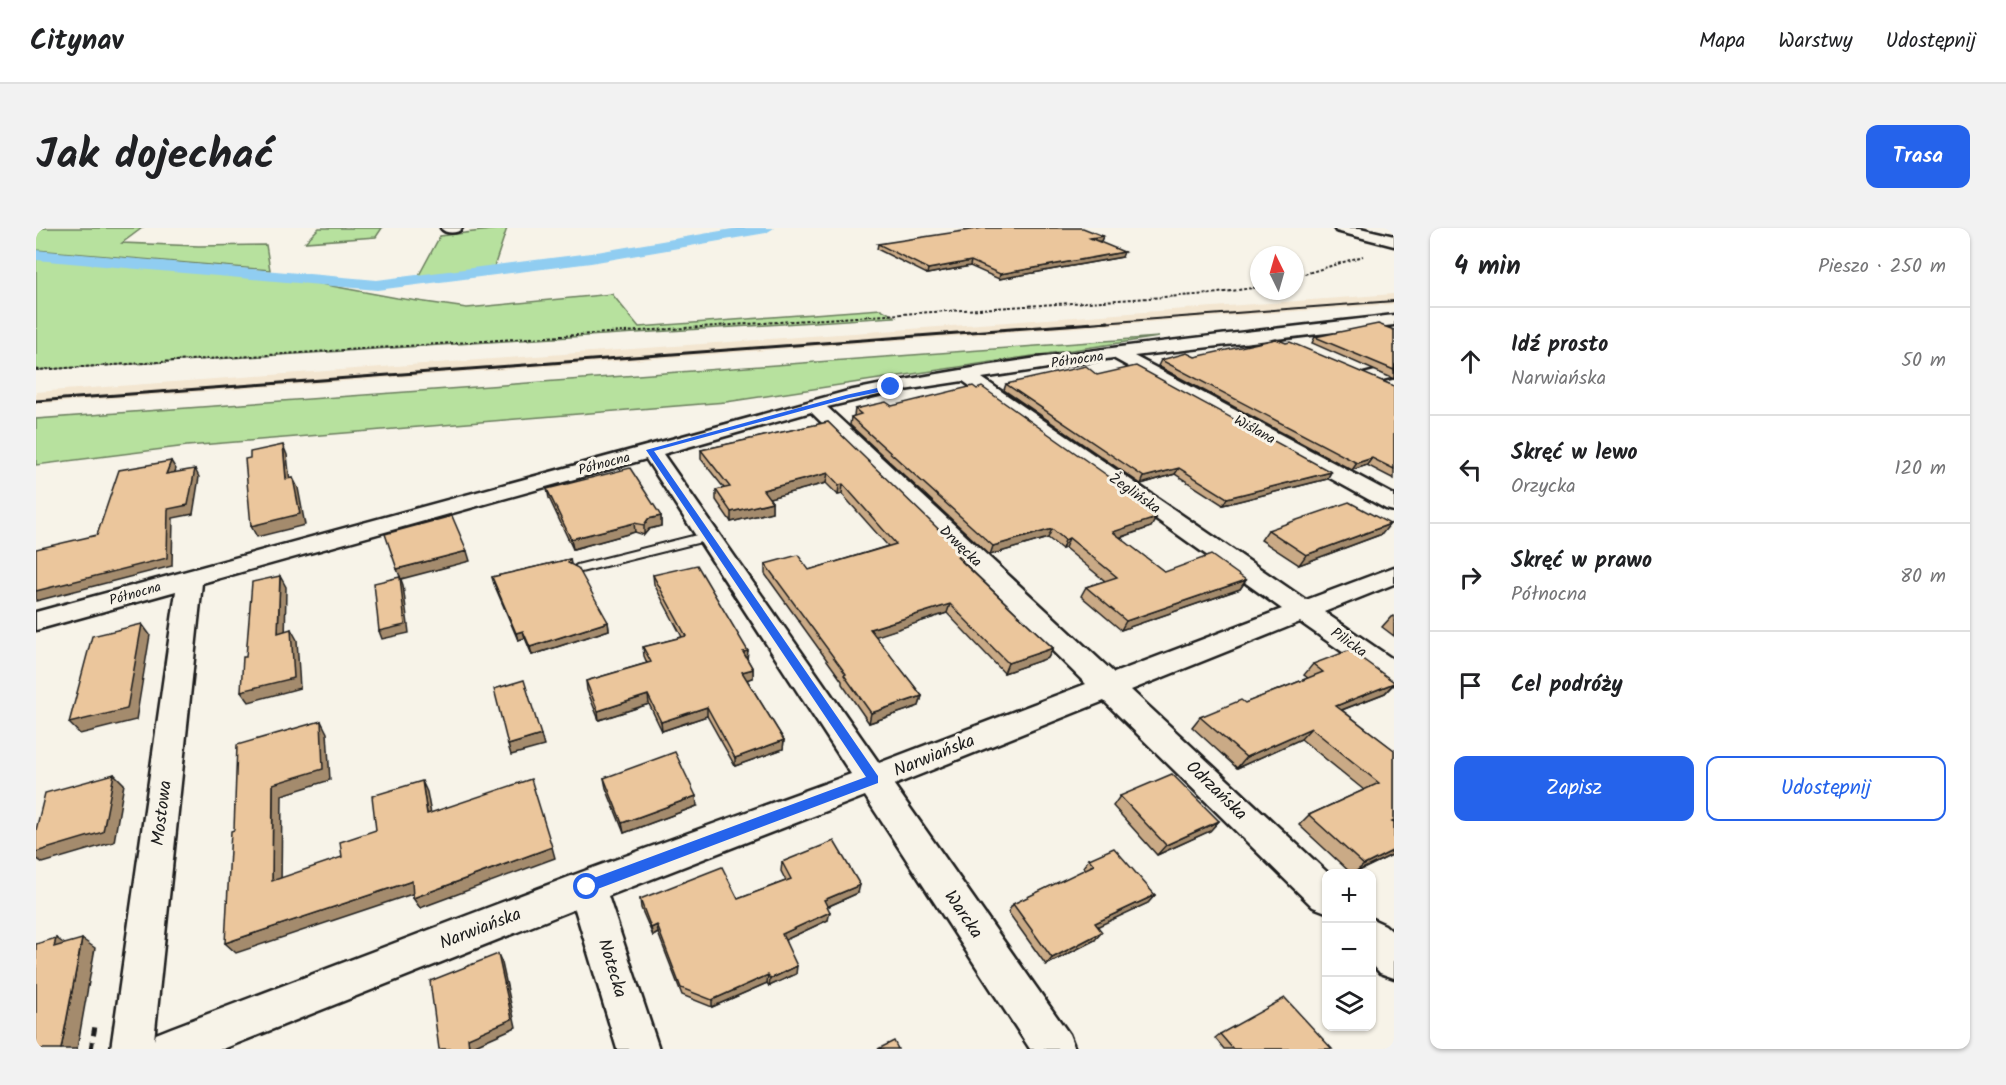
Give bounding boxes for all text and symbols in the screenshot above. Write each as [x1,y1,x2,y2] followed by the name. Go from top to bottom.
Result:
[30,19,123,64] text: Citynav
[1699,25,1745,58] text: Mapa
[1778,25,1853,58] text: Warstwy
[1886,25,1976,58] text: Udostępnij
[36,123,274,190] text: Jak dojechać
[1866,125,1970,188] button: Trasa
[1250,246,1304,300] north arrow
[1454,246,1521,288] text: 4 min
[1818,251,1946,283] text: Pieszo · 250 m
[1511,328,1608,363] text: Idź prosto
[1049,345,1105,375] street label: Północna
[1454,345,1487,378] icon: ahead
[1901,345,1946,377] text: 50 m
[1511,363,1606,395] text: Narwiańska
[877,373,903,399] route end
[1230,410,1279,450] street label: Wiślana
[1511,436,1638,471] text: Skręć w lewo
[576,446,633,481] street label: Północna
[1454,453,1487,486] icon: left
[1894,453,1946,485] text: 120 m
[1103,467,1165,521] street label: Żeglińska
[1511,471,1576,503] text: Orzycka
[933,520,987,573] street label: Drwęcka
[1511,544,1652,579] text: Skręć w prawo
[1454,561,1487,594] icon: right
[1900,561,1946,593] text: 80 m
[107,576,164,612] street label: Północna
[1511,579,1587,611] text: Północna
[1325,622,1372,664] street label: Pilicka
[1511,668,1623,703] text: Cel podróży
[1454,669,1487,702] icon: arrive
[889,727,980,786] street label: Narwiańska
[1178,754,1254,828] street label: Odrzańska
[1454,756,1694,821] button: Zapisz
[1706,756,1946,821] button: Udostępnij
[144,779,181,848] street label: Mostowa
[1322,869,1376,1031] map controls
[1322,869,1376,923] button: +
[573,873,599,899] route start
[936,885,990,945] street label: Warcka
[435,901,526,958] street label: Narwiańska
[1322,923,1376,977] button: −
[589,935,634,1002] street label: Notecka
[1322,977,1376,1031] button: layers

